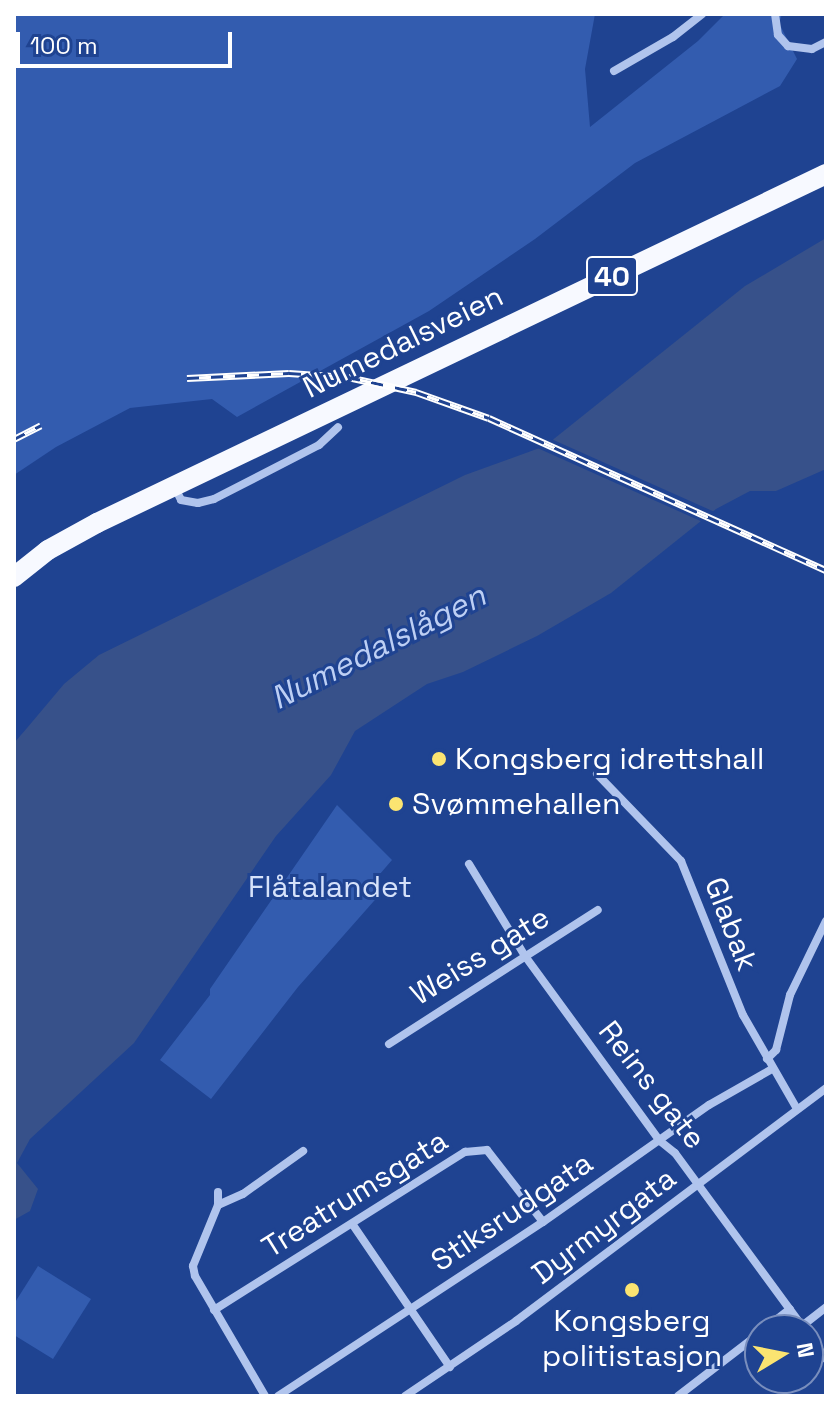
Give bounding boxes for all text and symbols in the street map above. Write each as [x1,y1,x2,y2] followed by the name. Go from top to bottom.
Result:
[20,16,236,66] scale bar
[30,30,98,61] text: 100 m
[586,252,638,300] road number: 40
[297,278,509,406] street label: Numedalsveien
[264,576,492,718] water label: Numedalslågen
[455,741,764,777] place label: Kongsberg idrettshall
[430,750,448,768] marker: Kongsberg idrettshall
[412,786,620,822] place label: Svømmehallen
[387,795,405,813] marker: Svømmehallen
[248,869,412,905] park label: Flåtalandet
[697,872,765,976] street label: Glabak
[404,899,556,1013] street label: Weiss gate
[591,1014,713,1156] street label: Reins gate
[256,1123,454,1265] street label: Treatrumsgata
[425,1145,599,1279] street label: Stiksrudgata
[525,1160,683,1292] street label: Dyrmyrgata
[623,1281,641,1299] marker: Kongsberg politistasjon
[542,1303,722,1374] place label: Kongsberg politistasjon
[744,1314,824,1394] north arrow
[791,1340,821,1360] text: N

